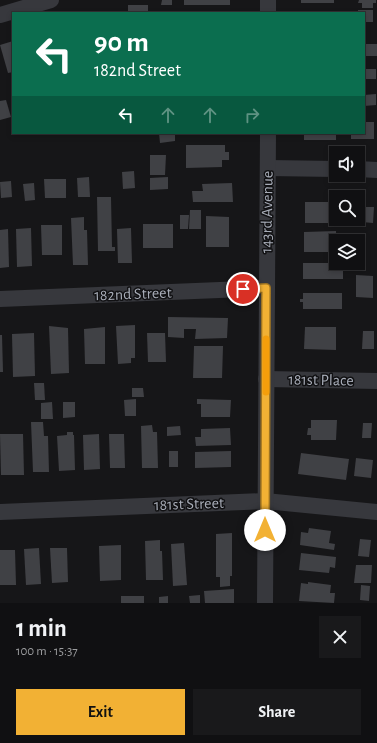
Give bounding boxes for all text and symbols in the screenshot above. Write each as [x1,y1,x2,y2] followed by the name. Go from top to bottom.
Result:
[28,28,80,80] icon: left
[94,29,149,57] text: 90 m
[94,62,181,80] text: 182nd Street
[115,104,137,126] icon: left
[157,104,179,126] icon: ahead
[199,104,221,126] icon: ahead
[241,104,263,126] icon: right
[329,146,365,270] map controls
[329,146,365,182] button: sound
[258,171,276,253] street label: 143rd Avenue
[329,190,365,226] button: search
[329,234,365,270] button: layers
[226,272,260,306] pin
[232,278,254,300] icon: arrive
[94,285,172,303] street label: 182nd Street
[288,371,354,389] street label: 181st Place
[154,495,224,513] street label: 181st Street
[244,509,286,551] position arrow
[319,616,361,658] button: close
[16,617,67,641] text: 1 min
[16,645,78,658] text: 100 m · 15:37
[16,689,185,735] button: Exit
[193,689,361,735] button: Share

